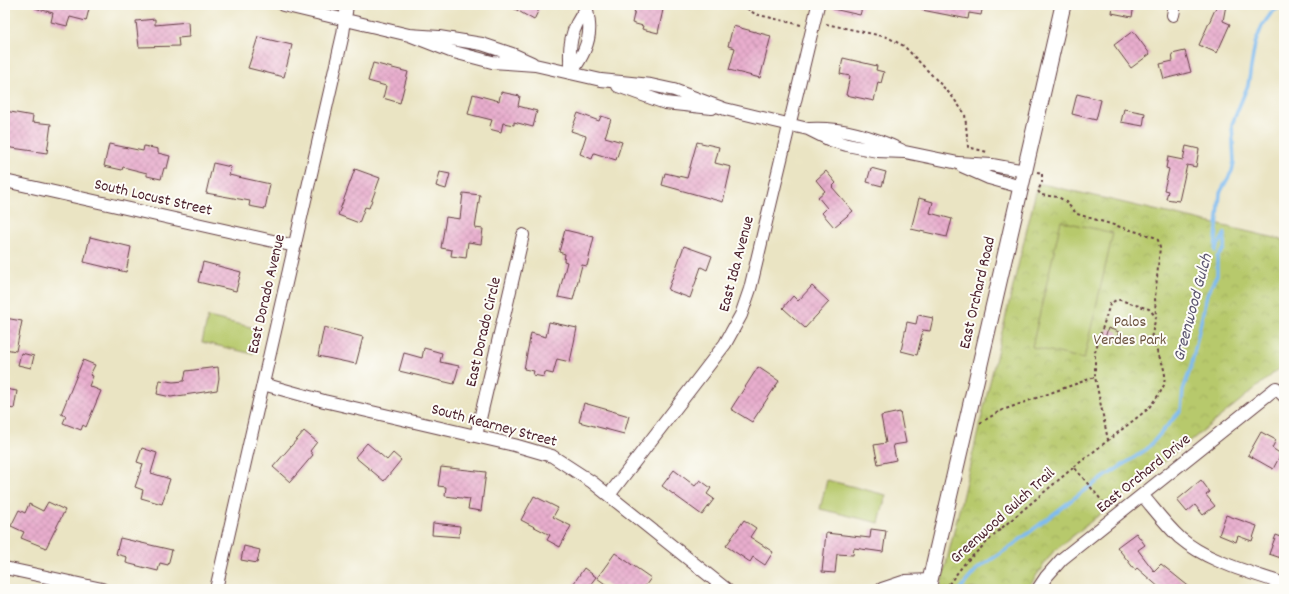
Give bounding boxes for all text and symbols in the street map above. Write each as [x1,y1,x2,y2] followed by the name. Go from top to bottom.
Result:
[92,173,214,223] street label: South Locust Street
[713,213,761,315] street label: East Ida Avenue
[242,232,292,356] street label: East Dorado Avenue
[954,235,1002,351] street label: East Orchard Road
[1168,250,1220,364] water label: Greenwood Gulch
[460,275,508,389] street label: East Dorado Circle
[1094,311,1166,352] park label: Palos Verdes Park
[429,398,560,454] street label: South Kearney Street
[1092,429,1196,519] street label: East Orchard Drive
[946,462,1061,569] street label: Greenwood Gulch Trail

